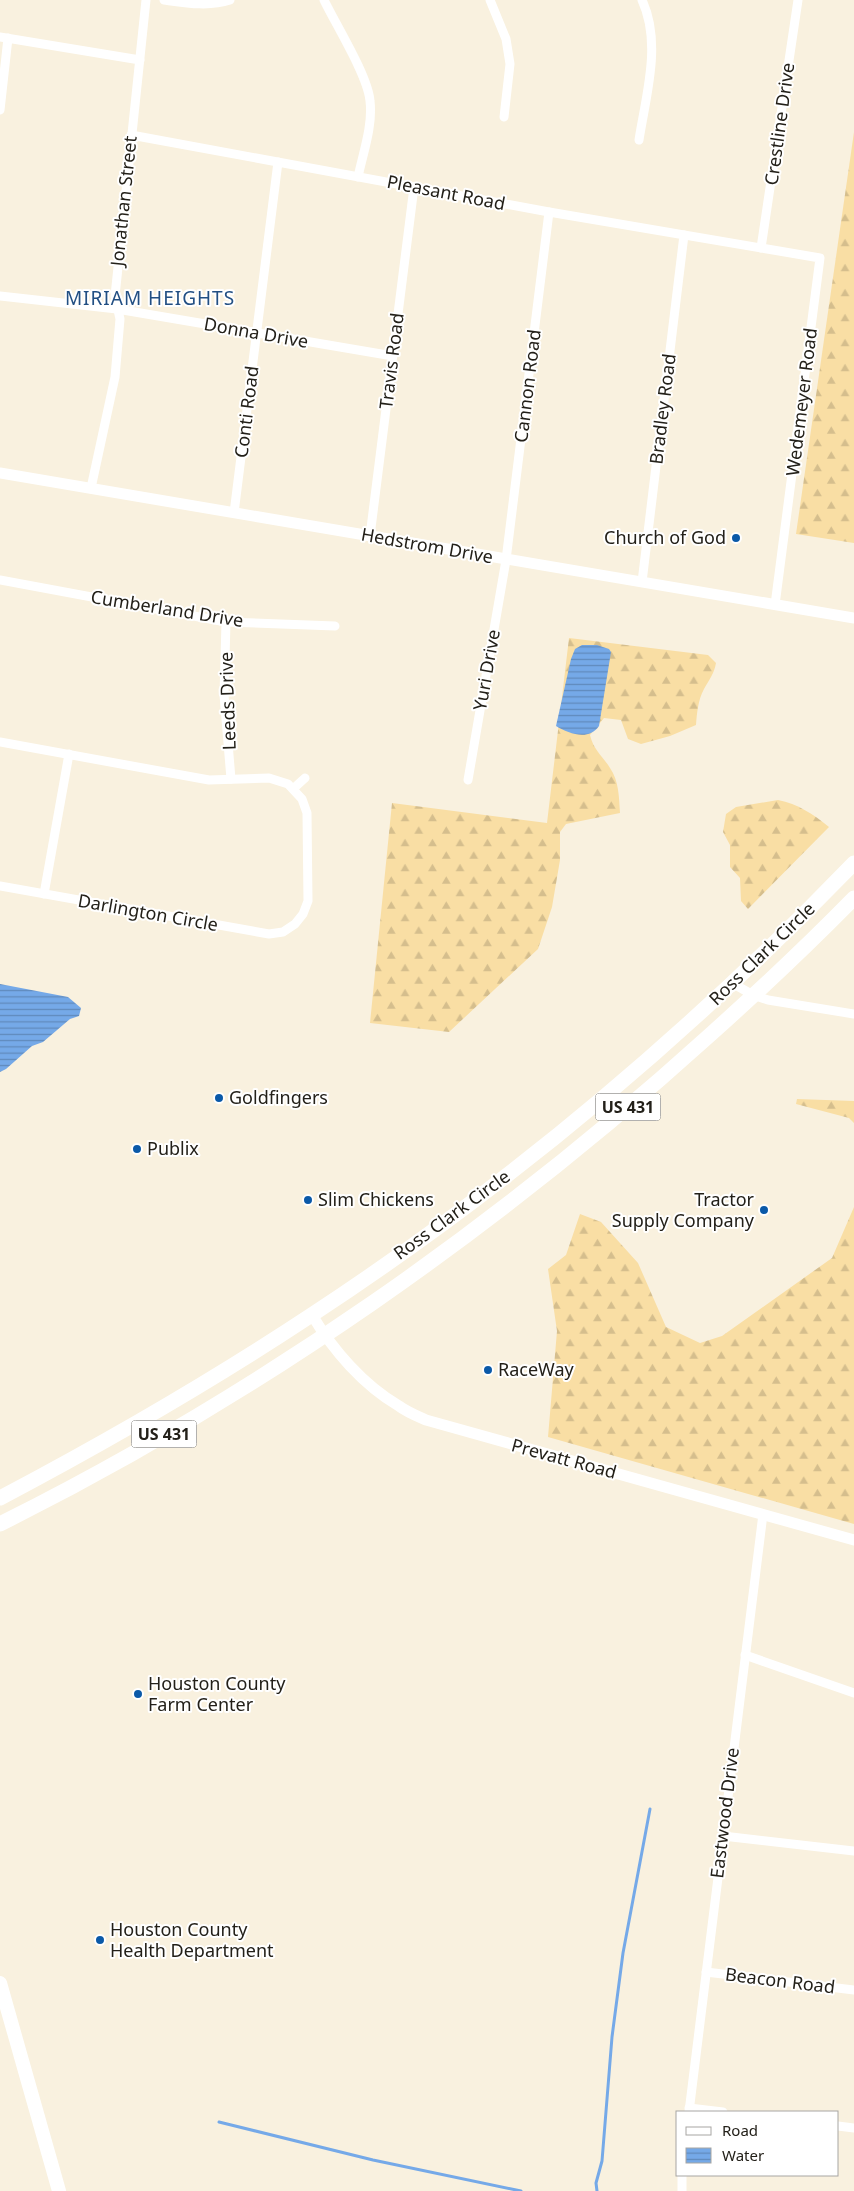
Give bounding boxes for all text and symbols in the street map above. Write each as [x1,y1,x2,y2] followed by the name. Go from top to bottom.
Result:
[759,61,799,187] street label: Crestline Drive
[104,134,142,269] street label: Jonathan Street
[385,169,507,215] street label: Pleasant Road
[65,285,235,311] district label: MIRIAM HEIGHTS
[202,311,310,353] street label: Donna Drive
[373,311,409,410] street label: Travis Road
[780,326,822,477] street label: Wedemeyer Road
[508,328,546,444] street label: Cannon Road
[643,352,681,466] street label: Bradley Road
[228,365,264,459] street label: Conti Road
[359,522,495,568] street label: Hedstrom Drive
[604,525,726,549] place label: Church of God
[730,532,742,544] marker: Church of God
[89,584,245,632] street label: Cumberland Drive
[467,627,505,712] street label: Yuri Drive
[213,651,241,751] street label: Leeds Drive
[76,888,220,936] street label: Darlington Circle
[703,897,819,1010] street label: Ross Clark Circle
[229,1085,328,1109] place label: Goldfingers
[213,1092,225,1104] marker: Goldfingers
[596,1094,660,1120] road number: US 431
[147,1136,199,1160] place label: Publix
[131,1143,143,1155] marker: Publix
[388,1164,514,1265] street label: Ross Clark Circle
[318,1187,434,1211] place label: Slim Chickens
[612,1187,755,1232] place label: Tractor Supply Company
[302,1194,314,1206] marker: Slim Chickens
[758,1204,770,1216] marker: Tractor Supply Company
[498,1357,575,1381] place label: RaceWay
[482,1364,494,1376] marker: RaceWay
[132,1420,196,1448] road number: US 431
[509,1432,619,1484] street label: Prevatt Road
[148,1671,286,1716] place label: Houston County Farm Center
[132,1688,144,1700] marker: Houston County Farm Center
[704,1746,744,1880] street label: Eastwood Drive
[110,1917,274,1962] place label: Houston County Health Department
[94,1934,106,1946] marker: Houston County Health Department
[724,1961,836,1999] street label: Beacon Road
[676,2111,839,2176] legend
[722,2120,758,2140] text: Road
[722,2145,764,2165] text: Water

